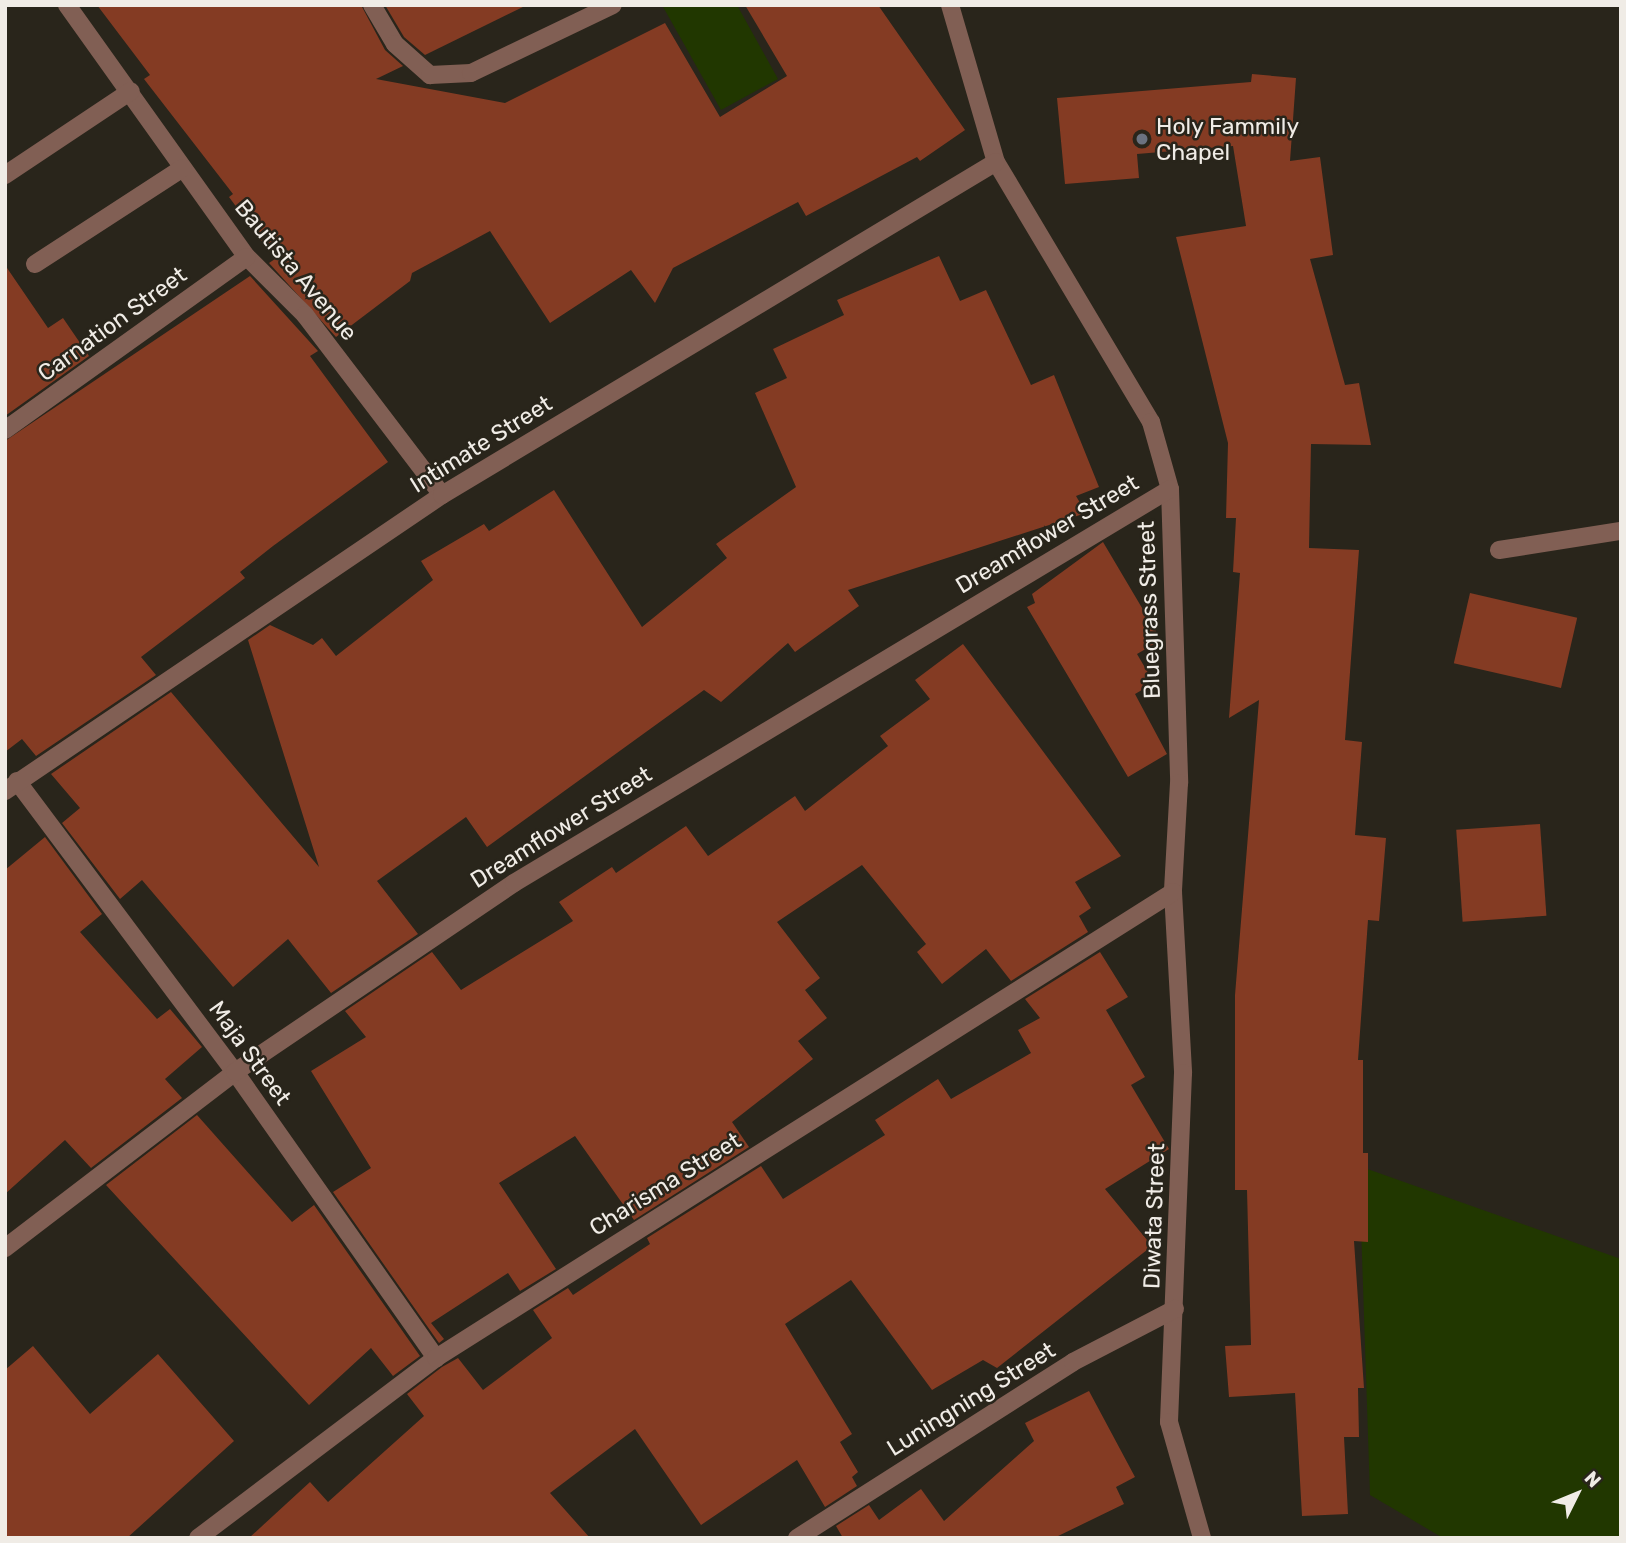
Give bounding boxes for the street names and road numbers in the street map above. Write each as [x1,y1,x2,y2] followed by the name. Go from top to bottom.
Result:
[229,194,363,346] street label: Bautista Avenue
[32,261,192,387] street label: Carnation Street
[405,389,557,499] street label: Intimate Street
[950,468,1144,600] street label: Dreamflower Street
[1132,520,1166,700] street label: Bluegrass Street
[465,760,657,894] street label: Dreamflower Street
[203,996,297,1110] street label: Maja Street
[584,1126,746,1242] street label: Charisma Street
[1138,1143,1170,1289] street label: Diwata Street
[882,1336,1060,1462] street label: Luningning Street

